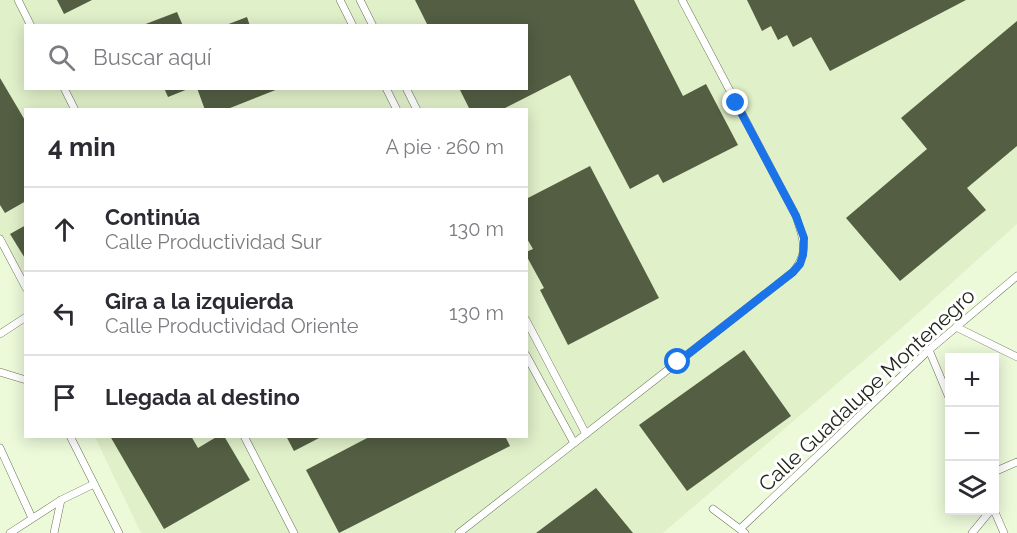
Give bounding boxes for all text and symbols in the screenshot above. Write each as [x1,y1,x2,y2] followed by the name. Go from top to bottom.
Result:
[24,24,528,90] search box
[45,41,78,74] icon: search
[93,44,212,70] text: Buscar aquí
[722,89,748,115] route end
[48,132,116,162] text: 4 min
[385,135,504,159] text: A pie · 260 m
[105,204,200,230] text: Continúa
[48,213,81,246] icon: ahead
[449,217,504,241] text: 130 m
[105,230,322,254] text: Calle Productividad Sur
[753,283,980,496] street label: Calle Guadalupe Montenegro
[105,288,294,314] text: Gira a la izquierda
[48,297,81,330] icon: left
[449,301,504,325] text: 130 m
[105,314,359,338] text: Calle Productividad Oriente
[664,348,690,374] route start
[945,353,999,515] map controls
[945,353,999,407] button: +
[48,381,81,414] icon: arrive
[105,384,300,410] text: Llegada al destino
[945,407,999,461] button: −
[945,461,999,515] button: layers

